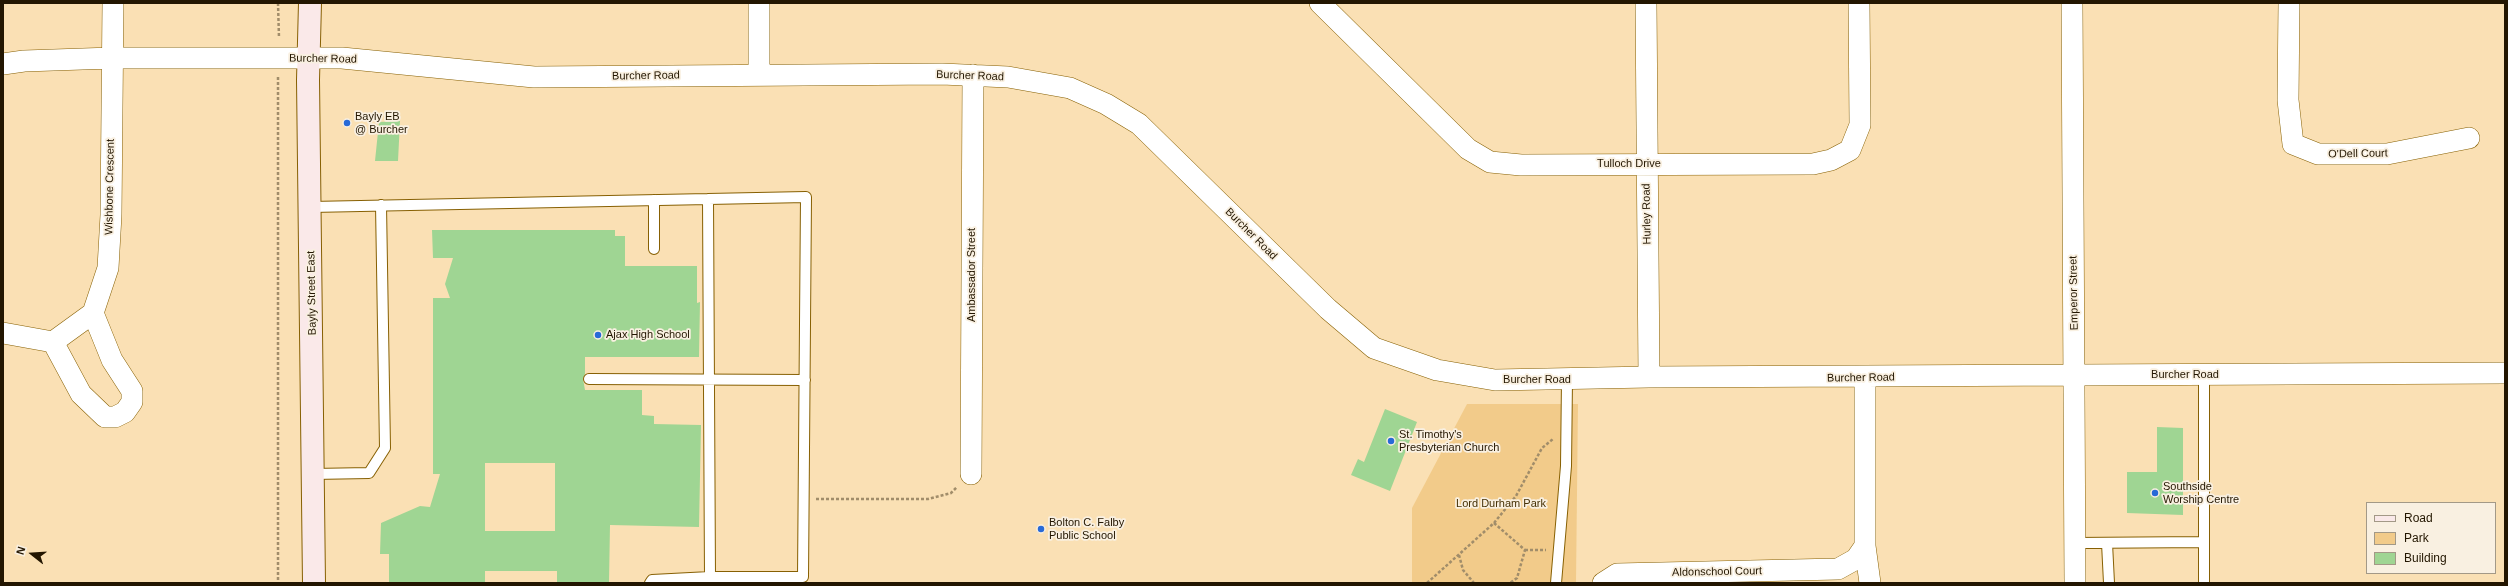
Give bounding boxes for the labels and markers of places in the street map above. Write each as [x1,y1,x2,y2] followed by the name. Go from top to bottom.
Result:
[355,110,408,136] place label: Bayly EB @ Burcher
[342,118,352,128] marker: Bayly EB @ Burcher
[606,328,690,342] place label: Ajax High School
[593,330,603,340] marker: Ajax High School
[1399,428,1499,454] place label: St. Timothy's Presbyterian Church
[1386,436,1396,446] marker: St. Timothy's Presbyterian Church
[2163,480,2239,506] place label: Southside Worship Centre
[2150,488,2160,498] marker: Southside Worship Centre
[1049,516,1124,542] place label: Bolton C. Falby Public School
[1036,524,1046,534] marker: Bolton C. Falby Public School

